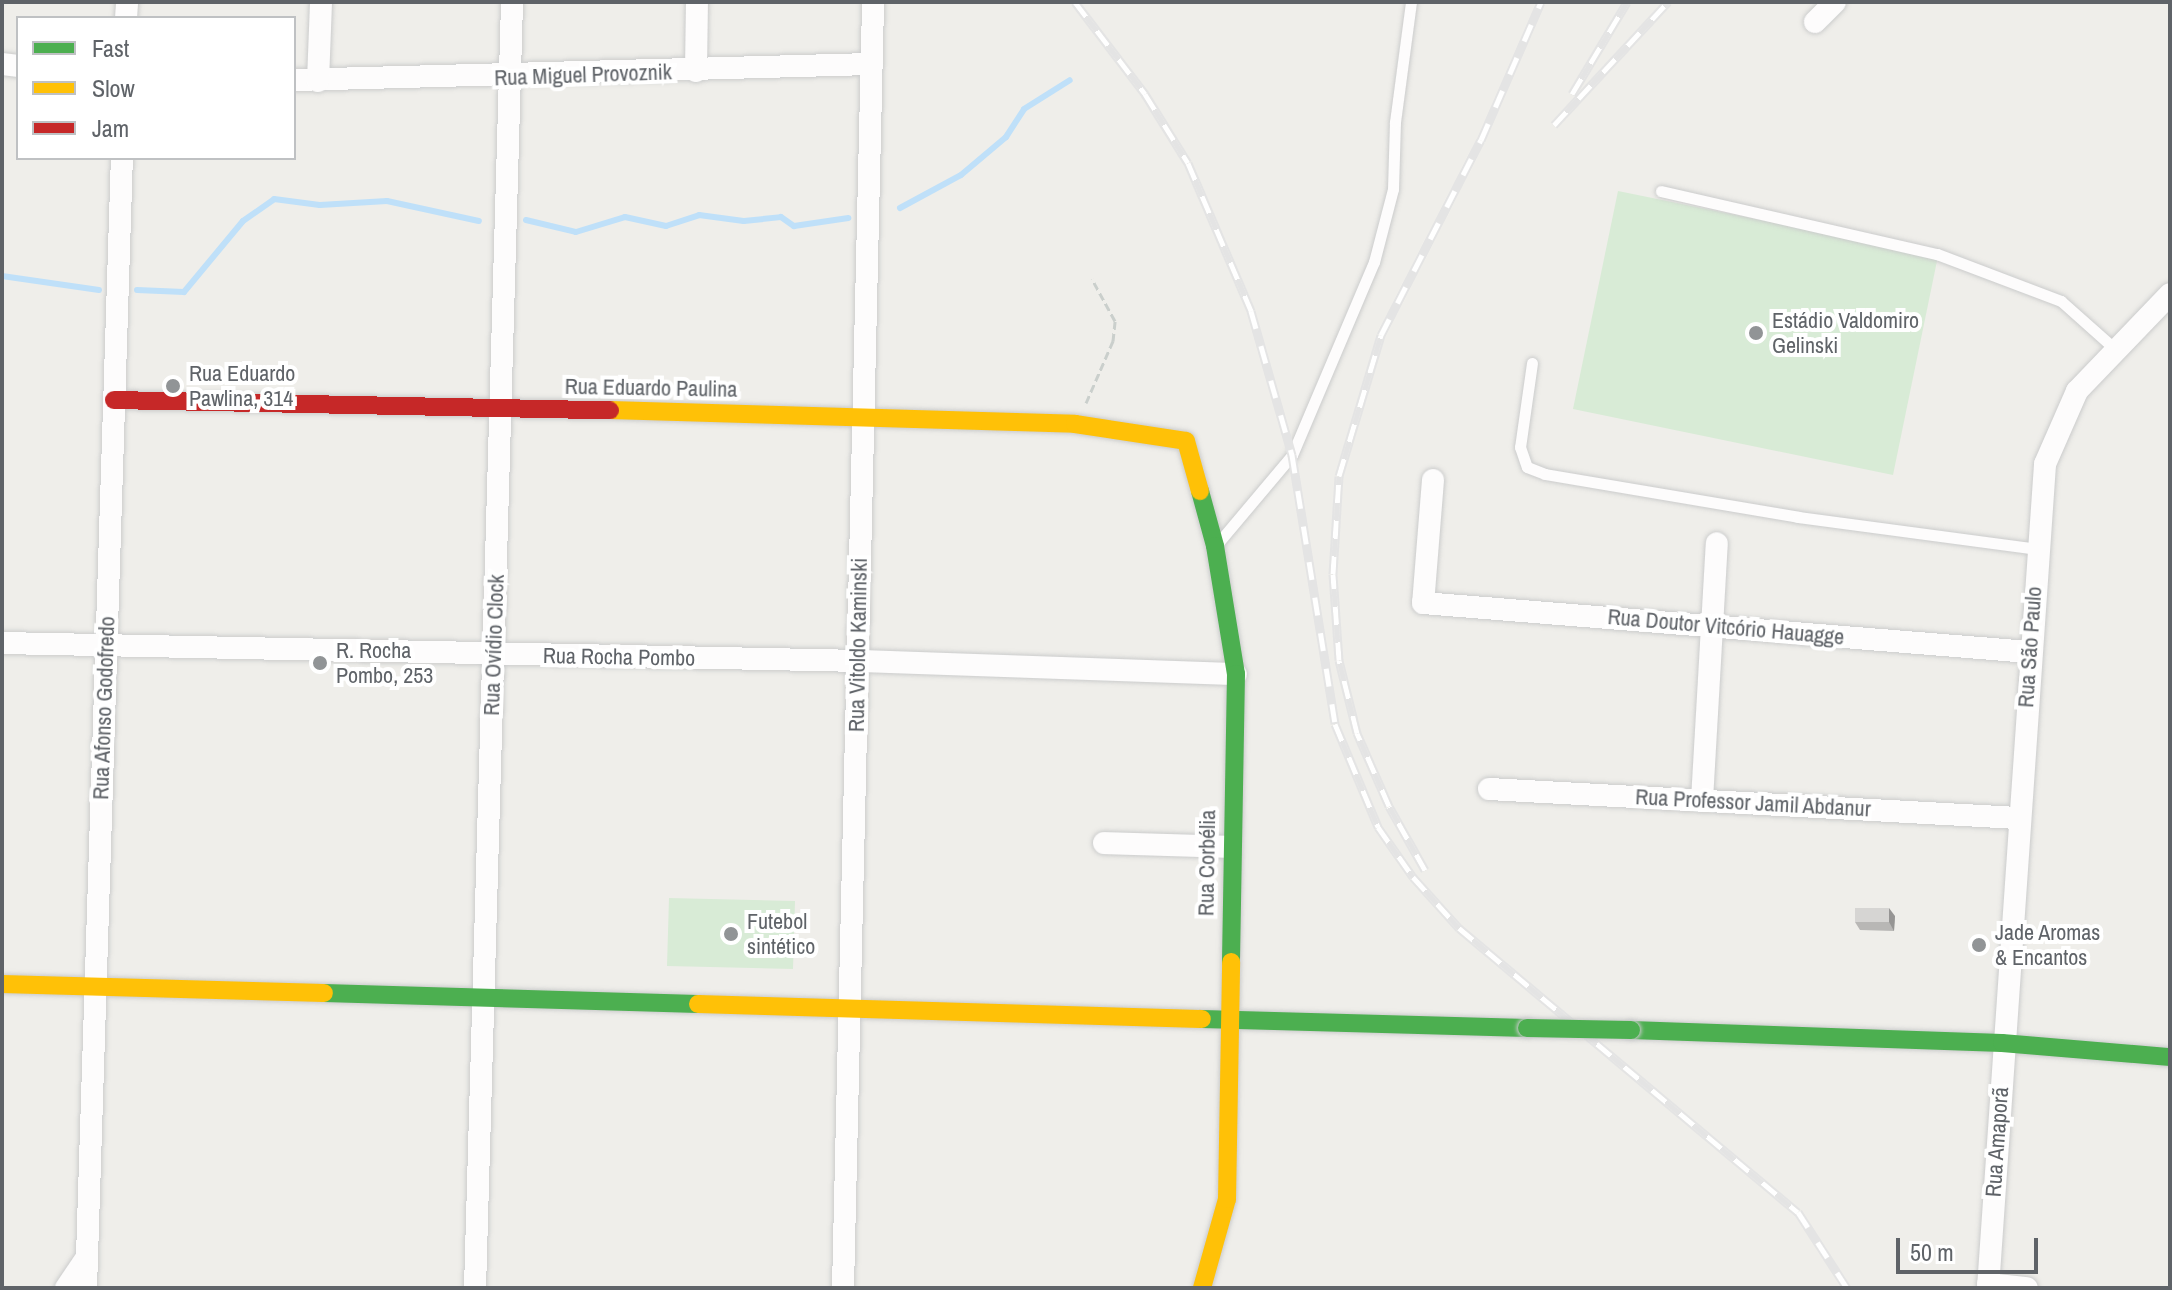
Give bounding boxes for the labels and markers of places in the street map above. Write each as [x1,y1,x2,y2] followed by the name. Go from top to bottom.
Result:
[1772,307,1919,358] place label: Estádio Valdomiro Gelinski
[1747,324,1765,342] marker: Estádio Valdomiro Gelinski
[189,360,295,412] place label: Rua Eduardo Pawlina, 314
[164,377,182,395] marker: Rua Eduardo Pawlina, 314
[336,637,433,688] place label: R. Rocha Pombo, 253
[311,654,329,672] marker: R. Rocha Pombo, 253
[747,908,815,960] place label: Futebol sintético
[1995,919,2101,970] place label: Jade Aromas & Encantos
[722,925,740,943] marker: Futebol sintético
[1970,936,1988,954] marker: Jade Aromas & Encantos

